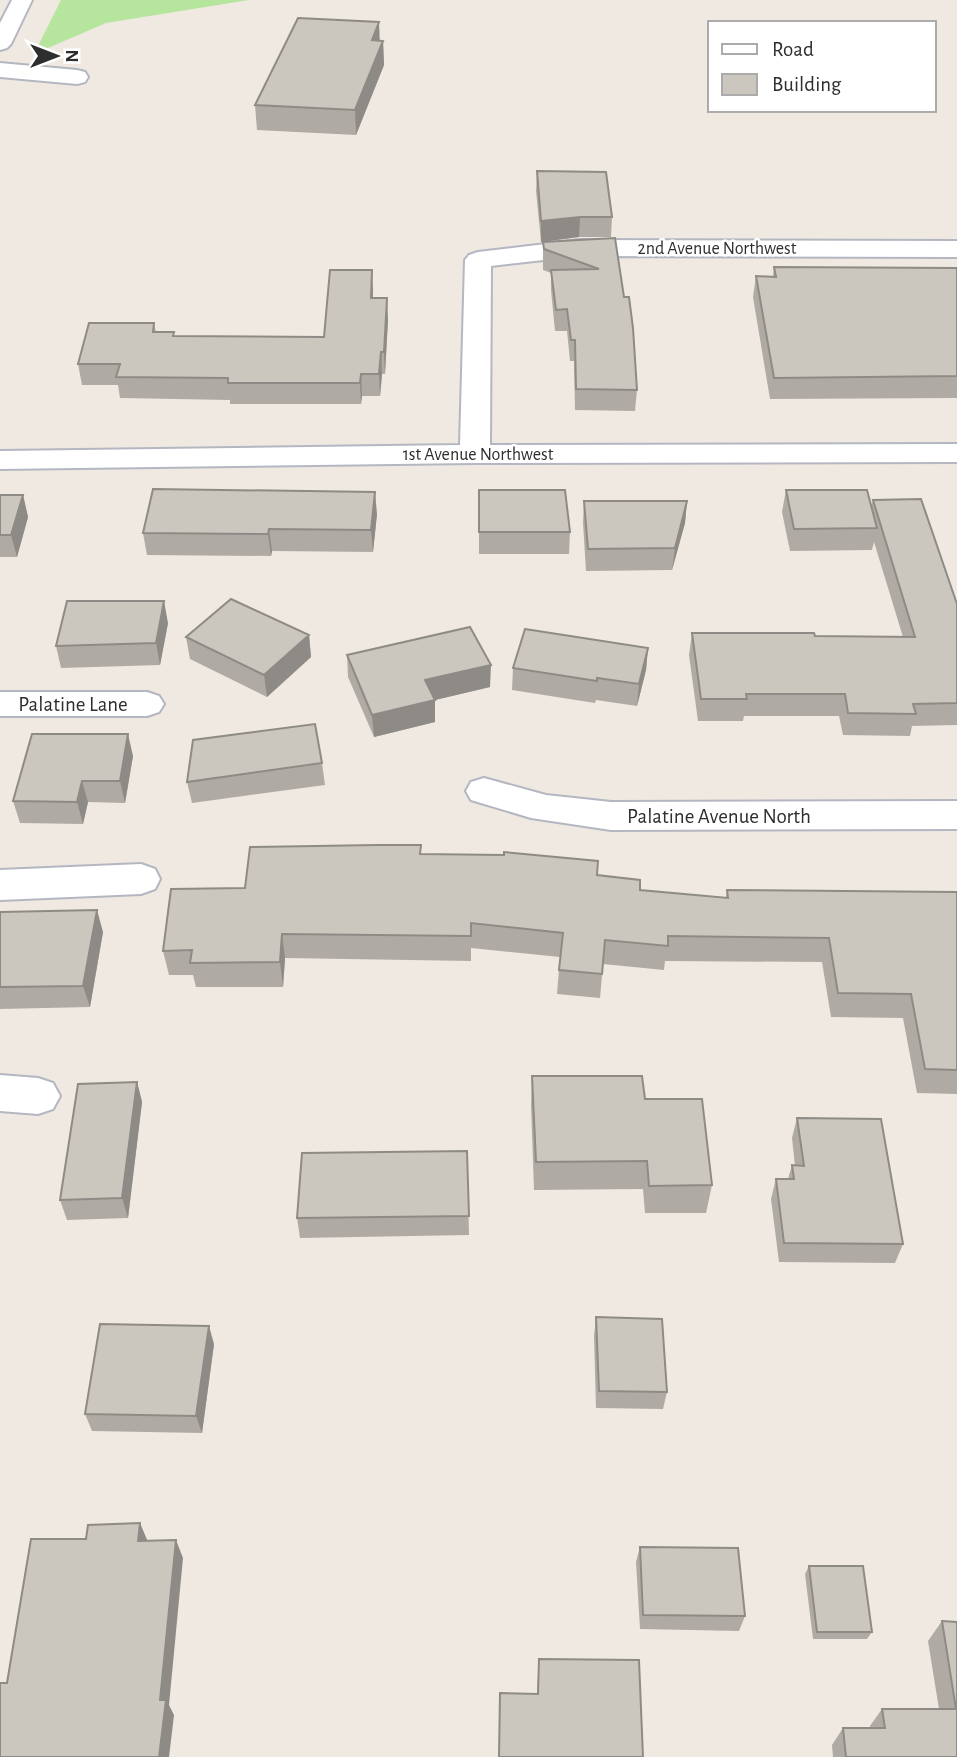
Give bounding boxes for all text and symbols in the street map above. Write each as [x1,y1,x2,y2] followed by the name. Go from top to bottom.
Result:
[21,21,91,91] north arrow
[708,21,936,112] legend
[772,39,814,60] text: Road
[62,49,81,63] text: N
[772,74,842,95] text: Building
[638,240,797,258] street label: 2nd Avenue Northwest
[403,446,554,464] street label: 1st Avenue Northwest
[18,694,128,715] street label: Palatine Lane
[627,806,811,827] street label: Palatine Avenue North

